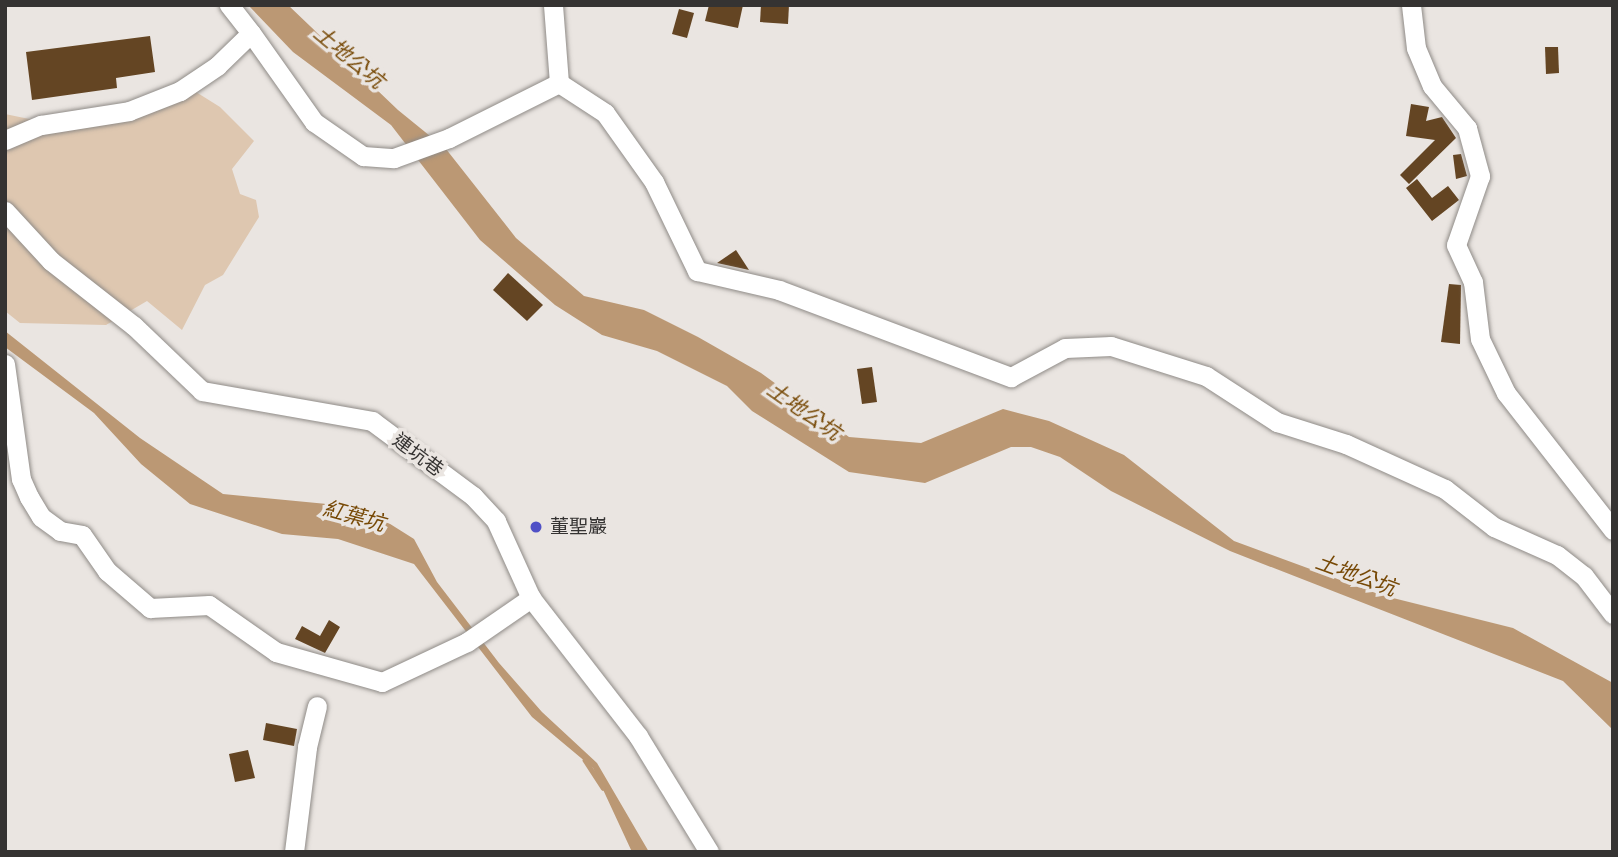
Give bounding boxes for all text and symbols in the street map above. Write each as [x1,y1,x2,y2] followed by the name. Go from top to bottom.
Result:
[309,20,389,94] water label: 土地公坑
[762,377,846,445] water label: 土地公坑
[388,429,448,481] street label: 連坑巷
[320,496,388,536] water label: 紅葉坑
[550,516,607,538] place label: 董聖巖
[528,519,544,535] marker: 董聖巖
[1312,549,1400,601] water label: 土地公坑

